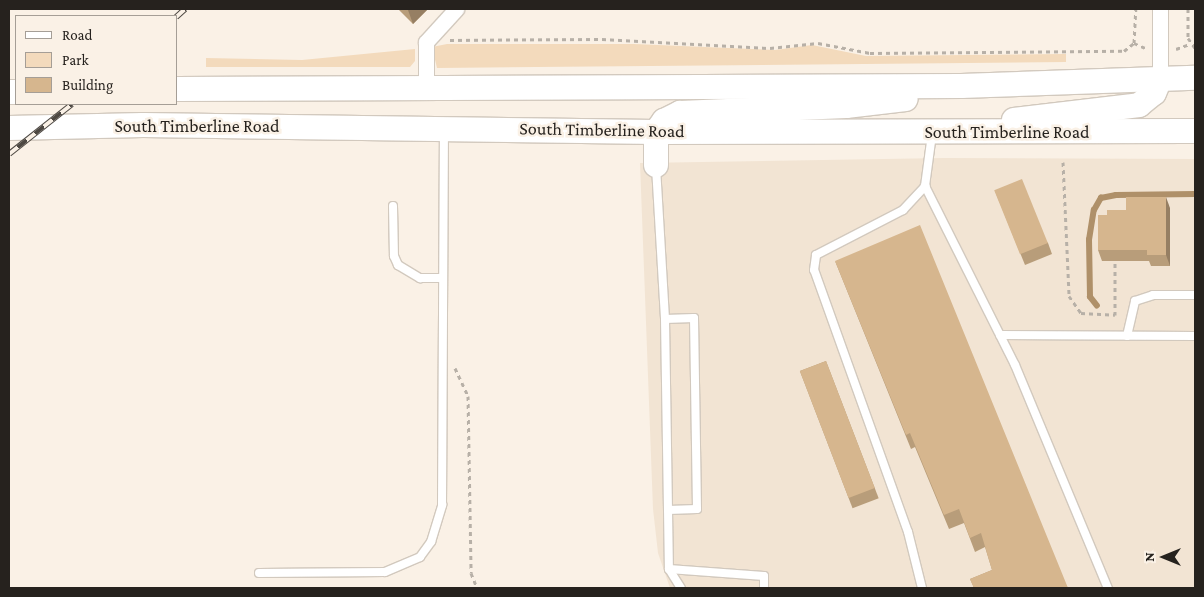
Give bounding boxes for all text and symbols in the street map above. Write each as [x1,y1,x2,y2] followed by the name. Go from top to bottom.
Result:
[15,15,178,105] legend
[62,27,92,43] text: Road
[62,52,89,68] text: Park
[62,77,113,93] text: Building
[114,115,280,137] street label: South Timberline Road
[519,118,685,142] street label: South Timberline Road
[924,121,1090,143] street label: South Timberline Road
[1139,532,1189,582] north arrow
[1141,552,1157,562] text: N

